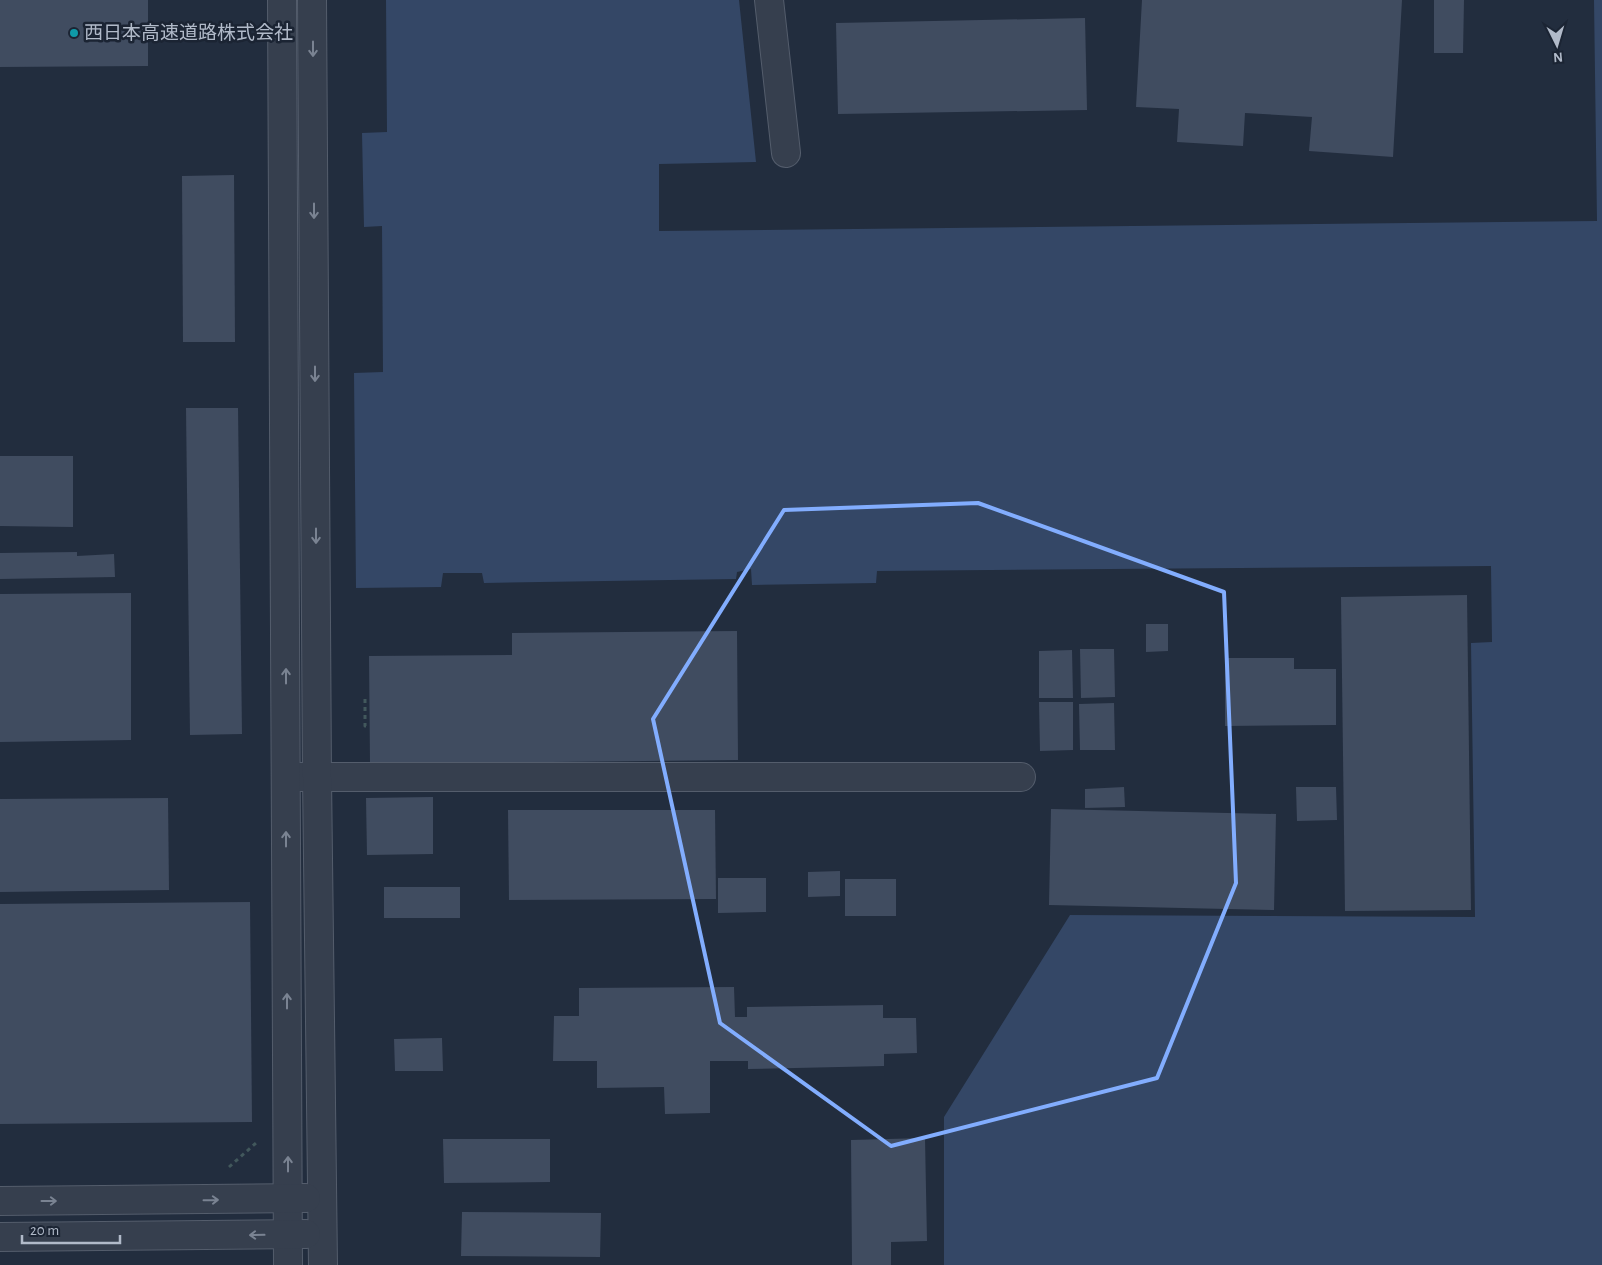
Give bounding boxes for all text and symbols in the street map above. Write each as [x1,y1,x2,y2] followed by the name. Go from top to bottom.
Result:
[1532,20,1582,70] north arrow
[84,22,293,43] place label: 西日本高速道路株式会社
[68,27,80,39] marker: 西日本高速道路株式会社
[308,40,318,56] one-way arrow
[1553,50,1564,64] text: N
[309,202,319,219] one-way arrow
[310,365,320,381] one-way arrow
[311,528,321,544] one-way arrow
[281,669,291,685] one-way arrow
[281,831,291,848] one-way arrow
[282,994,292,1010] one-way arrow
[283,1156,293,1172] one-way arrow
[202,1195,219,1205] one-way arrow
[40,1196,56,1206] one-way arrow
[22,1212,120,1244] scale bar
[30,1223,59,1238] text: 20 m
[249,1230,265,1240] one-way arrow

